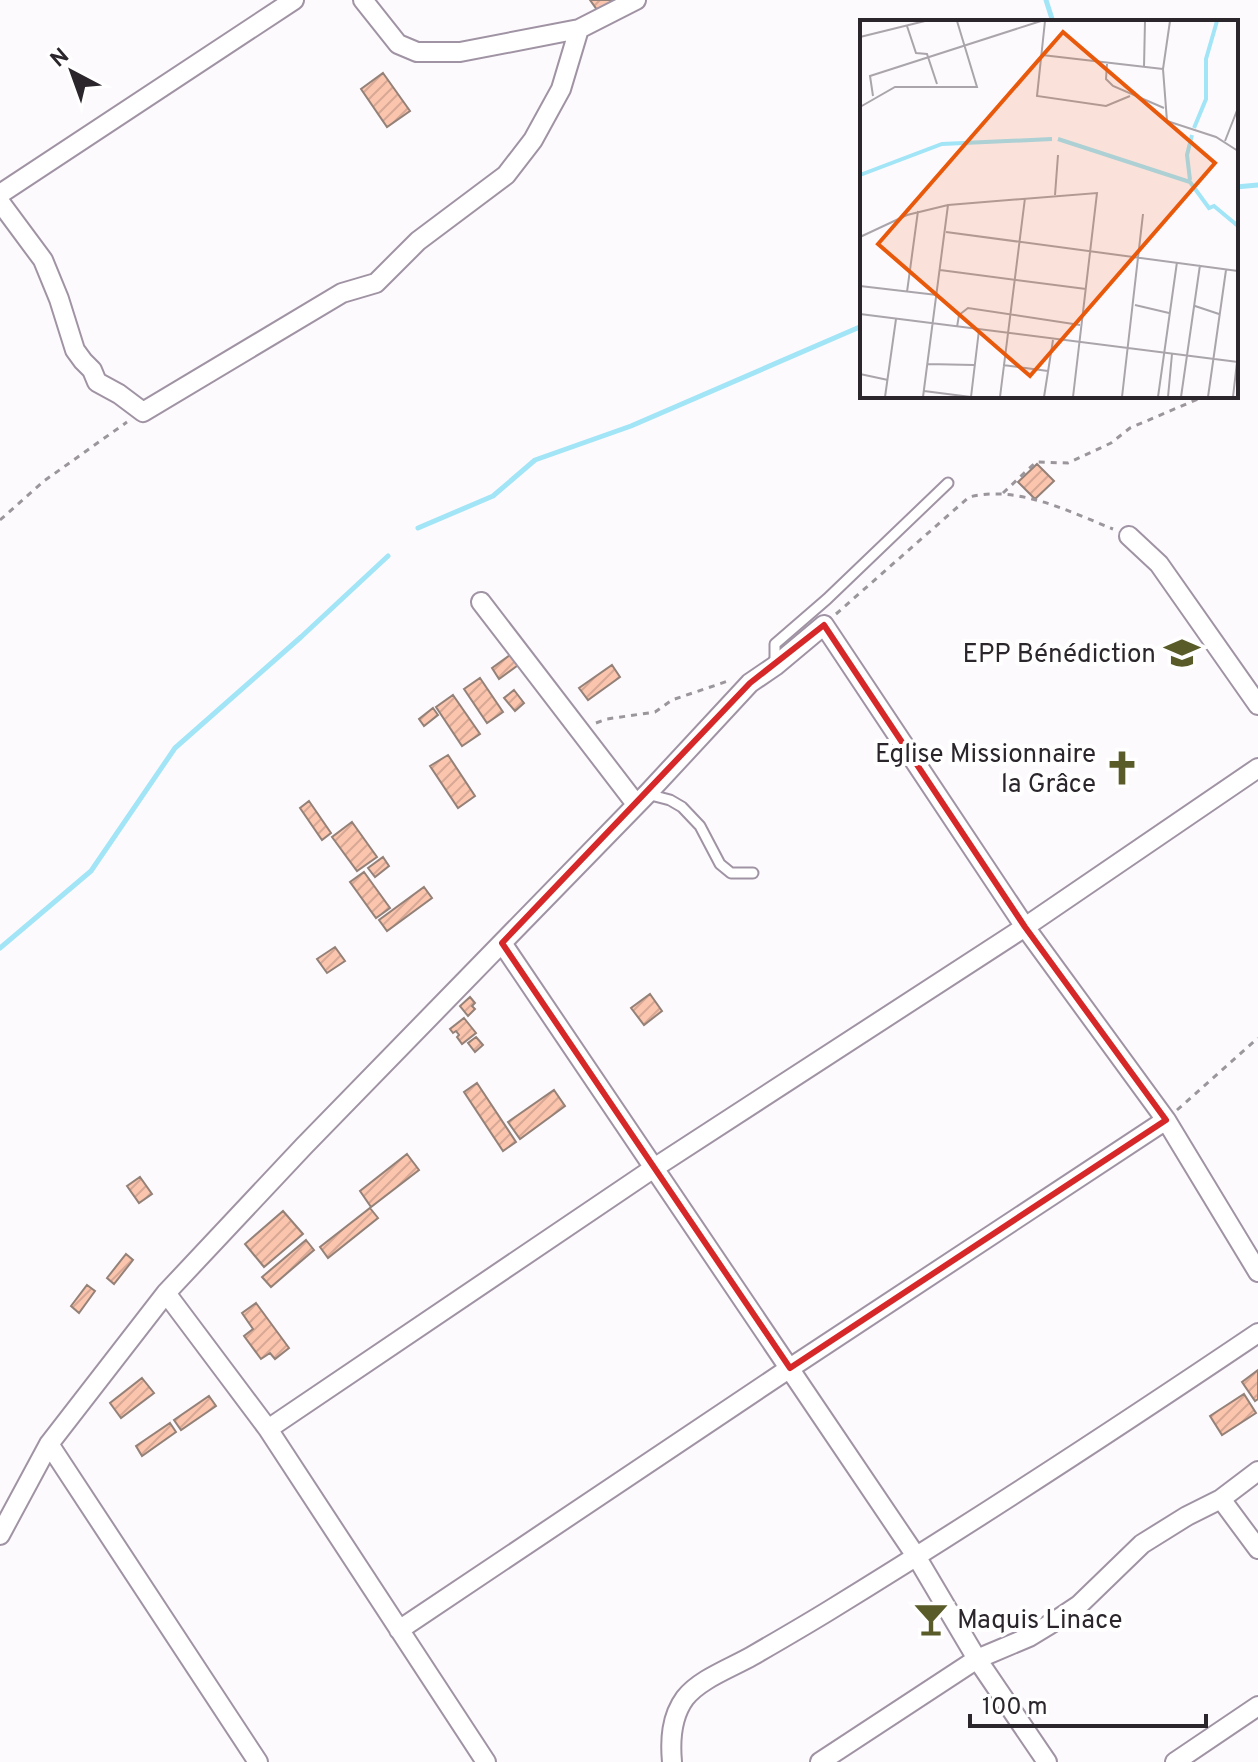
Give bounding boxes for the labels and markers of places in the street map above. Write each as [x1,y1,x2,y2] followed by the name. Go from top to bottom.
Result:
[1163,634,1201,672] school or university icon: EPP Bénédiction
[963,639,1156,672] place label: EPP Bénédiction
[875,739,1096,802] place label: Eglise Missionnaire la Grâce
[1103,749,1141,787] church icon: Eglise Missionnaire la Grâce
[912,1600,950,1638] bar icon: Maquis Linace
[957,1605,1123,1638] place label: Maquis Linace

